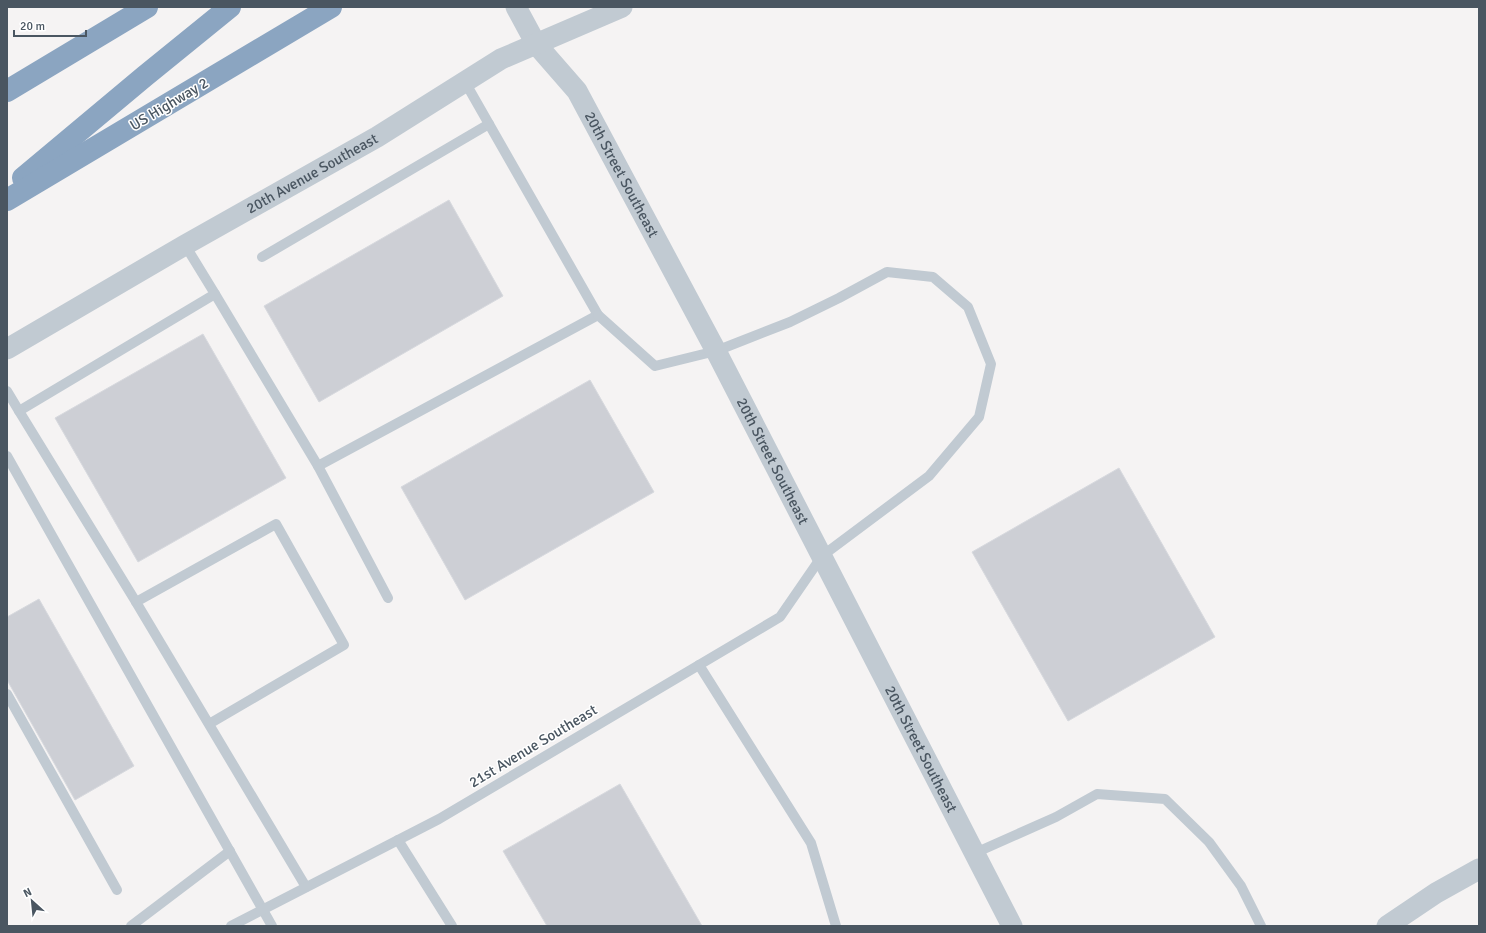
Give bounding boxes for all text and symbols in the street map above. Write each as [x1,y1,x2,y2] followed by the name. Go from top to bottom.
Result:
[14,12,86,38] scale bar
[20,19,45,34] text: 20 m
[127,74,211,134] street label: US Highway 2
[581,108,663,240] street label: 20th Street Southeast
[243,129,381,218] street label: 20th Avenue Southeast
[733,395,813,527] street label: 20th Street Southeast
[881,683,961,816] street label: 20th Street Southeast
[466,701,600,791] street label: 21st Avenue Southeast
[12,881,52,921] north arrow
[21,885,34,900] text: N

